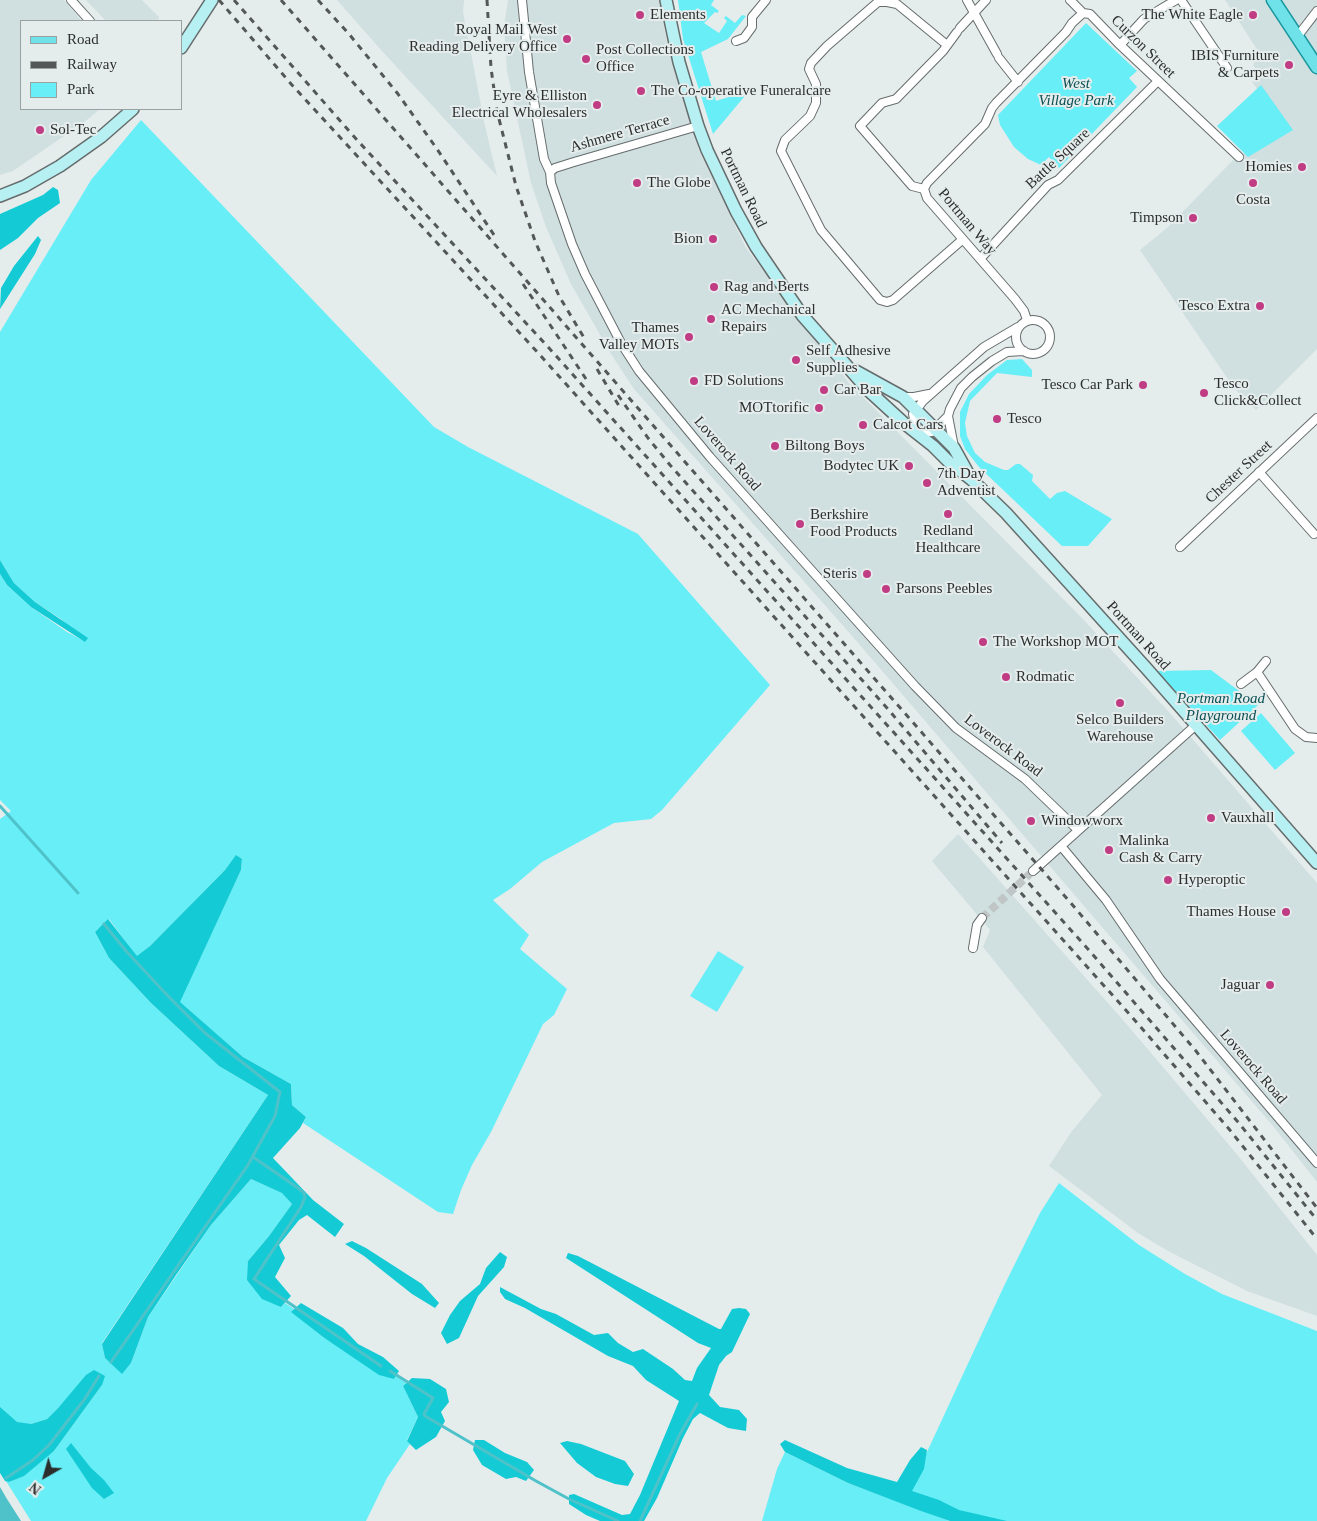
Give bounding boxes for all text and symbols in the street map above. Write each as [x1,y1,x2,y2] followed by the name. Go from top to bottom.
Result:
[650,6,706,24] place label: Elements
[1141,6,1243,24] place label: The White Eagle
[634,9,646,21] marker: Elements
[1247,9,1259,21] marker: The White Eagle
[1107,12,1179,82] street label: Curzon Street
[20,20,182,110] legend
[409,21,557,56] place label: Royal Mail West Reading Delivery Office
[67,31,99,47] text: Road
[561,33,573,45] marker: Royal Mail West Reading Delivery Office
[596,41,694,76] place label: Post Collections Office
[1191,47,1279,82] place label: IBIS Furniture & Carpets
[580,53,592,65] marker: Post Collections Office
[67,56,117,72] text: Railway
[1283,59,1295,71] marker: IBIS Furniture & Carpets
[1038,75,1114,110] park label: West Village Park
[67,81,95,97] text: Park
[651,82,831,100] place label: The Co-operative Funeralcare
[635,85,647,97] marker: The Co-operative Funeralcare
[452,87,587,122] place label: Eyre & Elliston Electrical Wholesalers
[591,99,603,111] marker: Eyre & Elliston Electrical Wholesalers
[568,111,672,157] street label: Ashmere Terrace
[50,121,96,139] place label: Sol-Tec
[34,124,46,136] marker: Sol-Tec
[1022,125,1094,193] street label: Battle Square
[716,145,770,231] street label: Portman Road
[1245,158,1292,176] place label: Homies
[1296,161,1308,173] marker: Homies
[647,174,711,192] place label: The Globe
[631,177,643,189] marker: The Globe
[1247,177,1259,189] marker: Costa
[934,185,1000,259] street label: Portman Way
[1236,191,1270,209] place label: Costa
[1130,209,1183,227] place label: Timpson
[1187,212,1199,224] marker: Timpson
[674,230,703,248] place label: Bion
[707,233,719,245] marker: Bion
[724,278,809,296] place label: Rag and Berts
[708,281,720,293] marker: Rag and Berts
[1179,297,1250,315] place label: Tesco Extra
[1254,300,1266,312] marker: Tesco Extra
[721,301,816,336] place label: AC Mechanical Repairs
[705,313,717,325] marker: AC Mechanical Repairs
[599,319,679,354] place label: Thames Valley MOTs
[683,331,695,343] marker: Thames Valley MOTs
[806,342,891,377] place label: Self Adhesive Supplies
[790,354,802,366] marker: Self Adhesive Supplies
[704,372,784,390] place label: FD Solutions
[688,375,700,387] marker: FD Solutions
[1214,375,1301,410] place label: Tesco Click&Collect
[1042,376,1133,394] place label: Tesco Car Park
[1137,379,1149,391] marker: Tesco Car Park
[834,381,881,399] place label: Car Bar
[818,384,830,396] marker: Car Bar
[1198,387,1210,399] marker: Tesco Click&Collect
[739,399,809,417] place label: MOTtorific
[813,402,825,414] marker: MOTtorific
[1007,410,1042,428] place label: Tesco
[690,413,764,495] street label: Loverock Road
[991,413,1003,425] marker: Tesco
[873,416,943,434] place label: Calcot Cars
[857,419,869,431] marker: Calcot Cars
[785,437,865,455] place label: Biltong Boys
[1202,437,1276,507] street label: Chester Street
[769,440,781,452] marker: Biltong Boys
[824,457,899,475] place label: Bodytec UK
[903,460,915,472] marker: Bodytec UK
[937,465,995,500] place label: 7th Day Adventist
[921,477,933,489] marker: 7th Day Adventist
[810,506,897,541] place label: Berkshire Food Products
[942,508,954,520] marker: Redland Healthcare
[794,518,806,530] marker: Berkshire Food Products
[916,522,980,557] place label: Redland Healthcare
[823,565,857,583] place label: Steris
[861,568,873,580] marker: Steris
[896,580,992,598] place label: Parsons Peebles
[880,583,892,595] marker: Parsons Peebles
[1102,598,1174,674] street label: Portman Road
[993,633,1118,651] place label: The Workshop MOT
[977,636,989,648] marker: The Workshop MOT
[1016,668,1074,686] place label: Rodmatic
[1000,671,1012,683] marker: Rodmatic
[1177,690,1265,725] park label: Portman Road Playground
[1114,697,1126,709] marker: Selco Builders Warehouse
[960,711,1046,781] street label: Loverock Road
[1076,711,1164,746] place label: Selco Builders Warehouse
[1221,809,1274,827] place label: Vauxhall
[1041,812,1123,830] place label: Windowworx
[1205,812,1217,824] marker: Vauxhall
[1025,815,1037,827] marker: Windowworx
[1119,832,1202,867] place label: Malinka Cash & Carry
[1103,844,1115,856] marker: Malinka Cash & Carry
[1178,871,1245,889] place label: Hyperoptic
[1162,874,1174,886] marker: Hyperoptic
[1186,903,1276,921] place label: Thames House
[1280,906,1292,918] marker: Thames House
[1221,976,1260,994] place label: Jaguar
[1264,979,1276,991] marker: Jaguar
[1216,1026,1290,1108] street label: Loverock Road
[20,1451,70,1501] north arrow
[27,1479,44,1497] text: N

